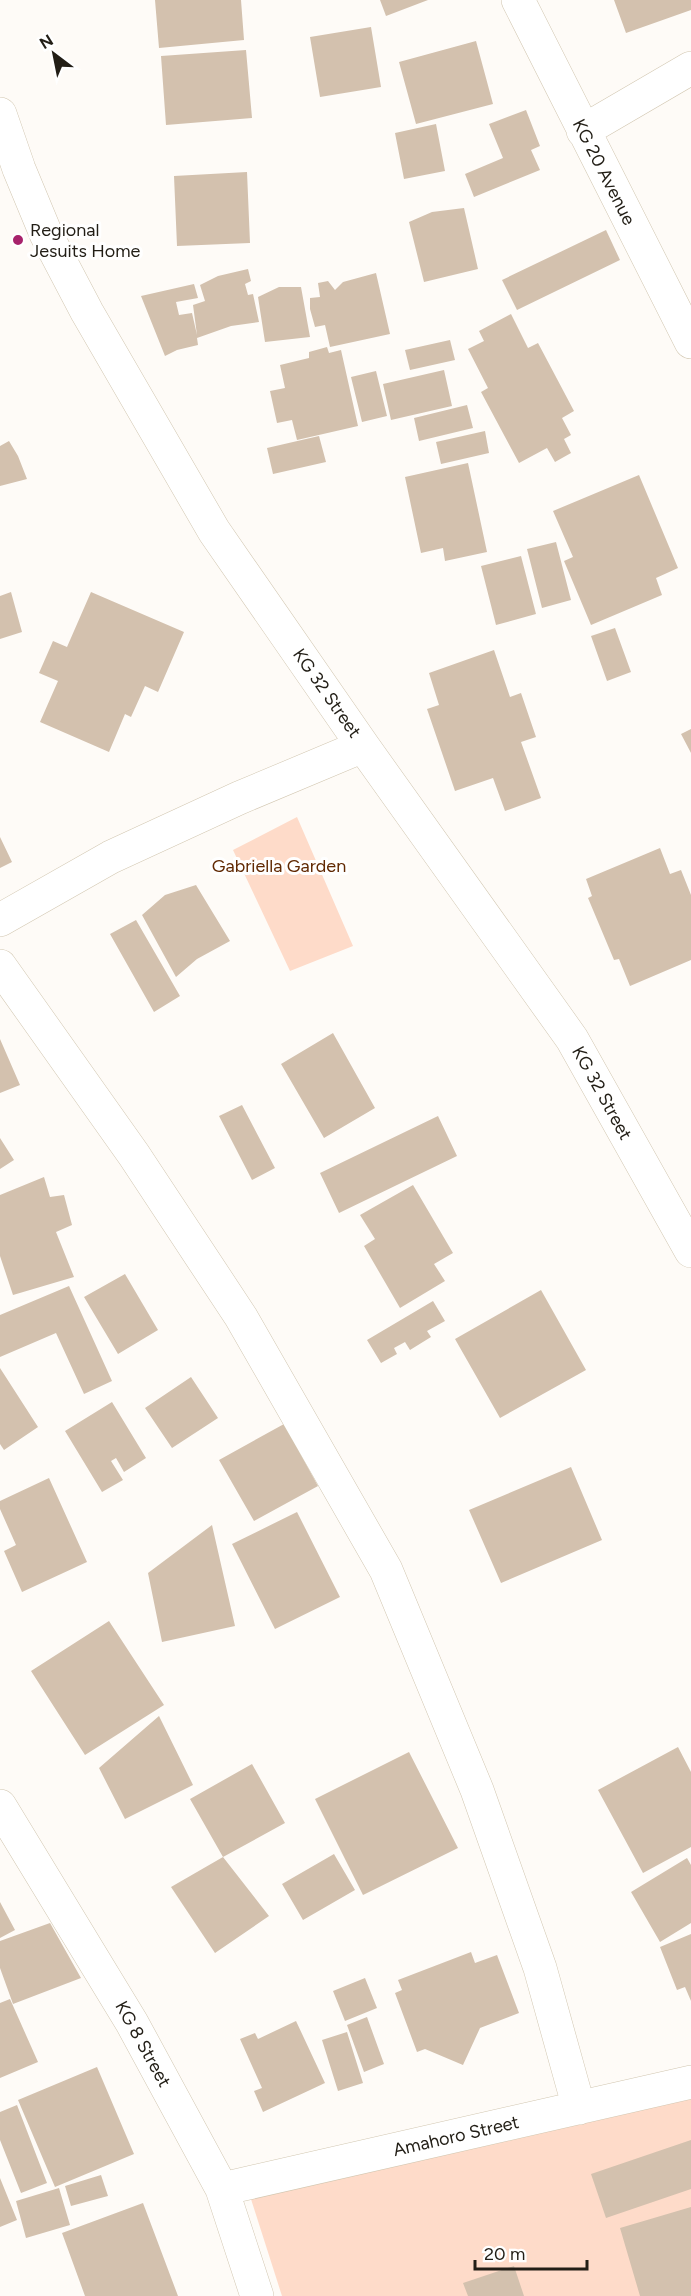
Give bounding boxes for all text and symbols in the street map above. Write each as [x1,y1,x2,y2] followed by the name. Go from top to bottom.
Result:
[24,24,84,84] north arrow
[36,30,57,53] text: N
[568,115,640,229] street label: KG 20 Avenue
[30,219,141,262] place label: Regional Jesuits Home
[11,233,25,247] marker: Regional Jesuits Home
[288,644,366,742] street label: KG 32 Street
[212,855,346,877] park label: Gabriella Garden
[567,1042,637,1144] street label: KG 32 Street
[110,1997,176,2091] street label: KG 8 Street
[391,2111,521,2161] street label: Amahoro Street
[475,2233,588,2271] scale bar
[484,2243,525,2265] text: 20 m

